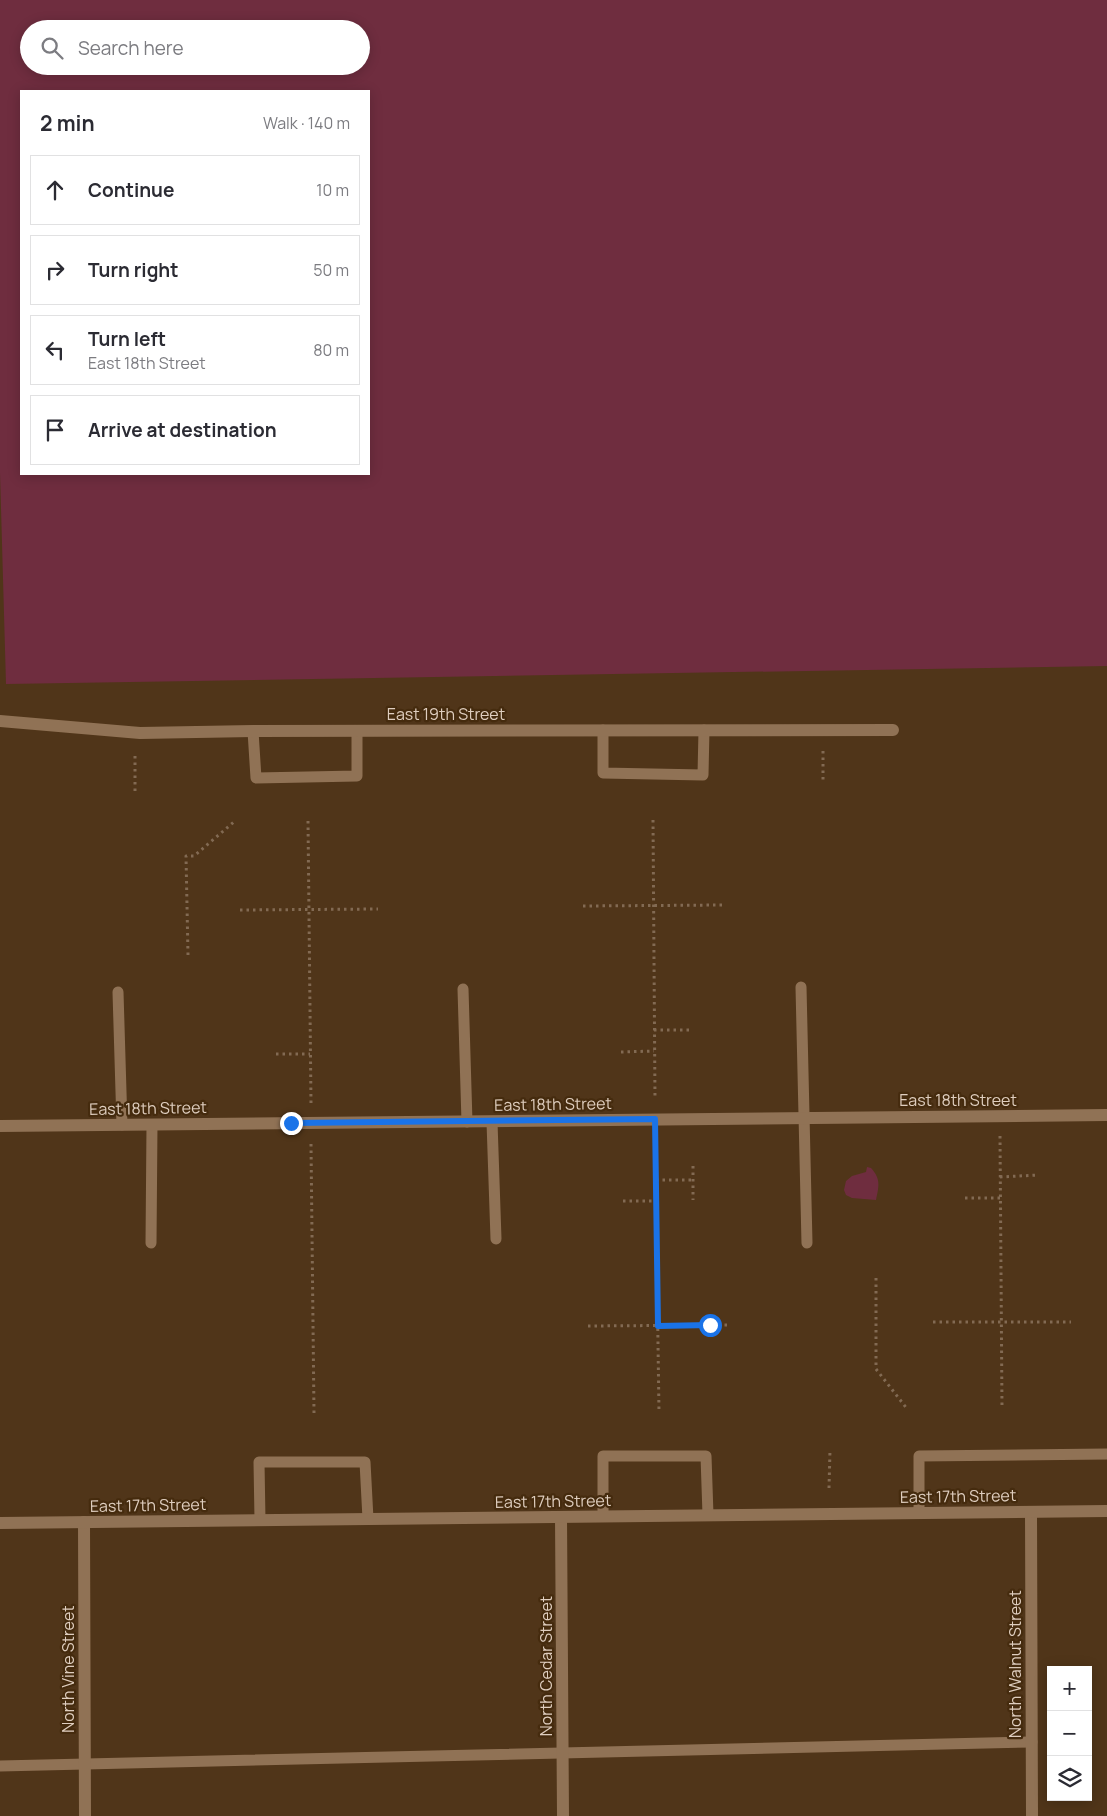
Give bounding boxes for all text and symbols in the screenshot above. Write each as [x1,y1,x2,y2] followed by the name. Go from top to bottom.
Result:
[20,20,370,75] search box
[38,34,66,62] icon: search
[78,35,184,61] text: Search here
[40,109,95,137] text: 2 min
[263,112,350,134] text: Walk · 140 m
[41,176,69,204] icon: ahead
[88,177,174,203] text: Continue
[316,179,349,201] text: 10 m
[41,256,69,284] icon: right
[88,257,178,283] text: Turn right
[313,259,349,281] text: 50 m
[88,326,166,352] text: Turn left
[41,336,69,364] icon: left
[313,339,349,361] text: 80 m
[88,352,206,374] text: East 18th Street
[41,416,69,444] icon: arrive
[88,417,277,443] text: Arrive at destination
[387,703,505,725] street label: East 19th Street
[899,1089,1017,1111] street label: East 18th Street
[494,1092,612,1116] street label: East 18th Street
[89,1096,207,1120] street label: East 18th Street
[280,1112,303,1135] route end
[699,1314,722,1337] route start
[900,1484,1016,1508] street label: East 17th Street
[495,1489,611,1513] street label: East 17th Street
[90,1493,206,1517] street label: East 17th Street
[1004,1590,1026,1738] street label: North Walnut Street
[535,1596,557,1736] street label: North Cedar Street
[57,1605,79,1733] street label: North Vine Street
[1047,1666,1092,1801] map controls
[1047,1666,1092,1711] button: +
[1047,1711,1092,1756] button: −
[1047,1756,1092,1801] button: layers

